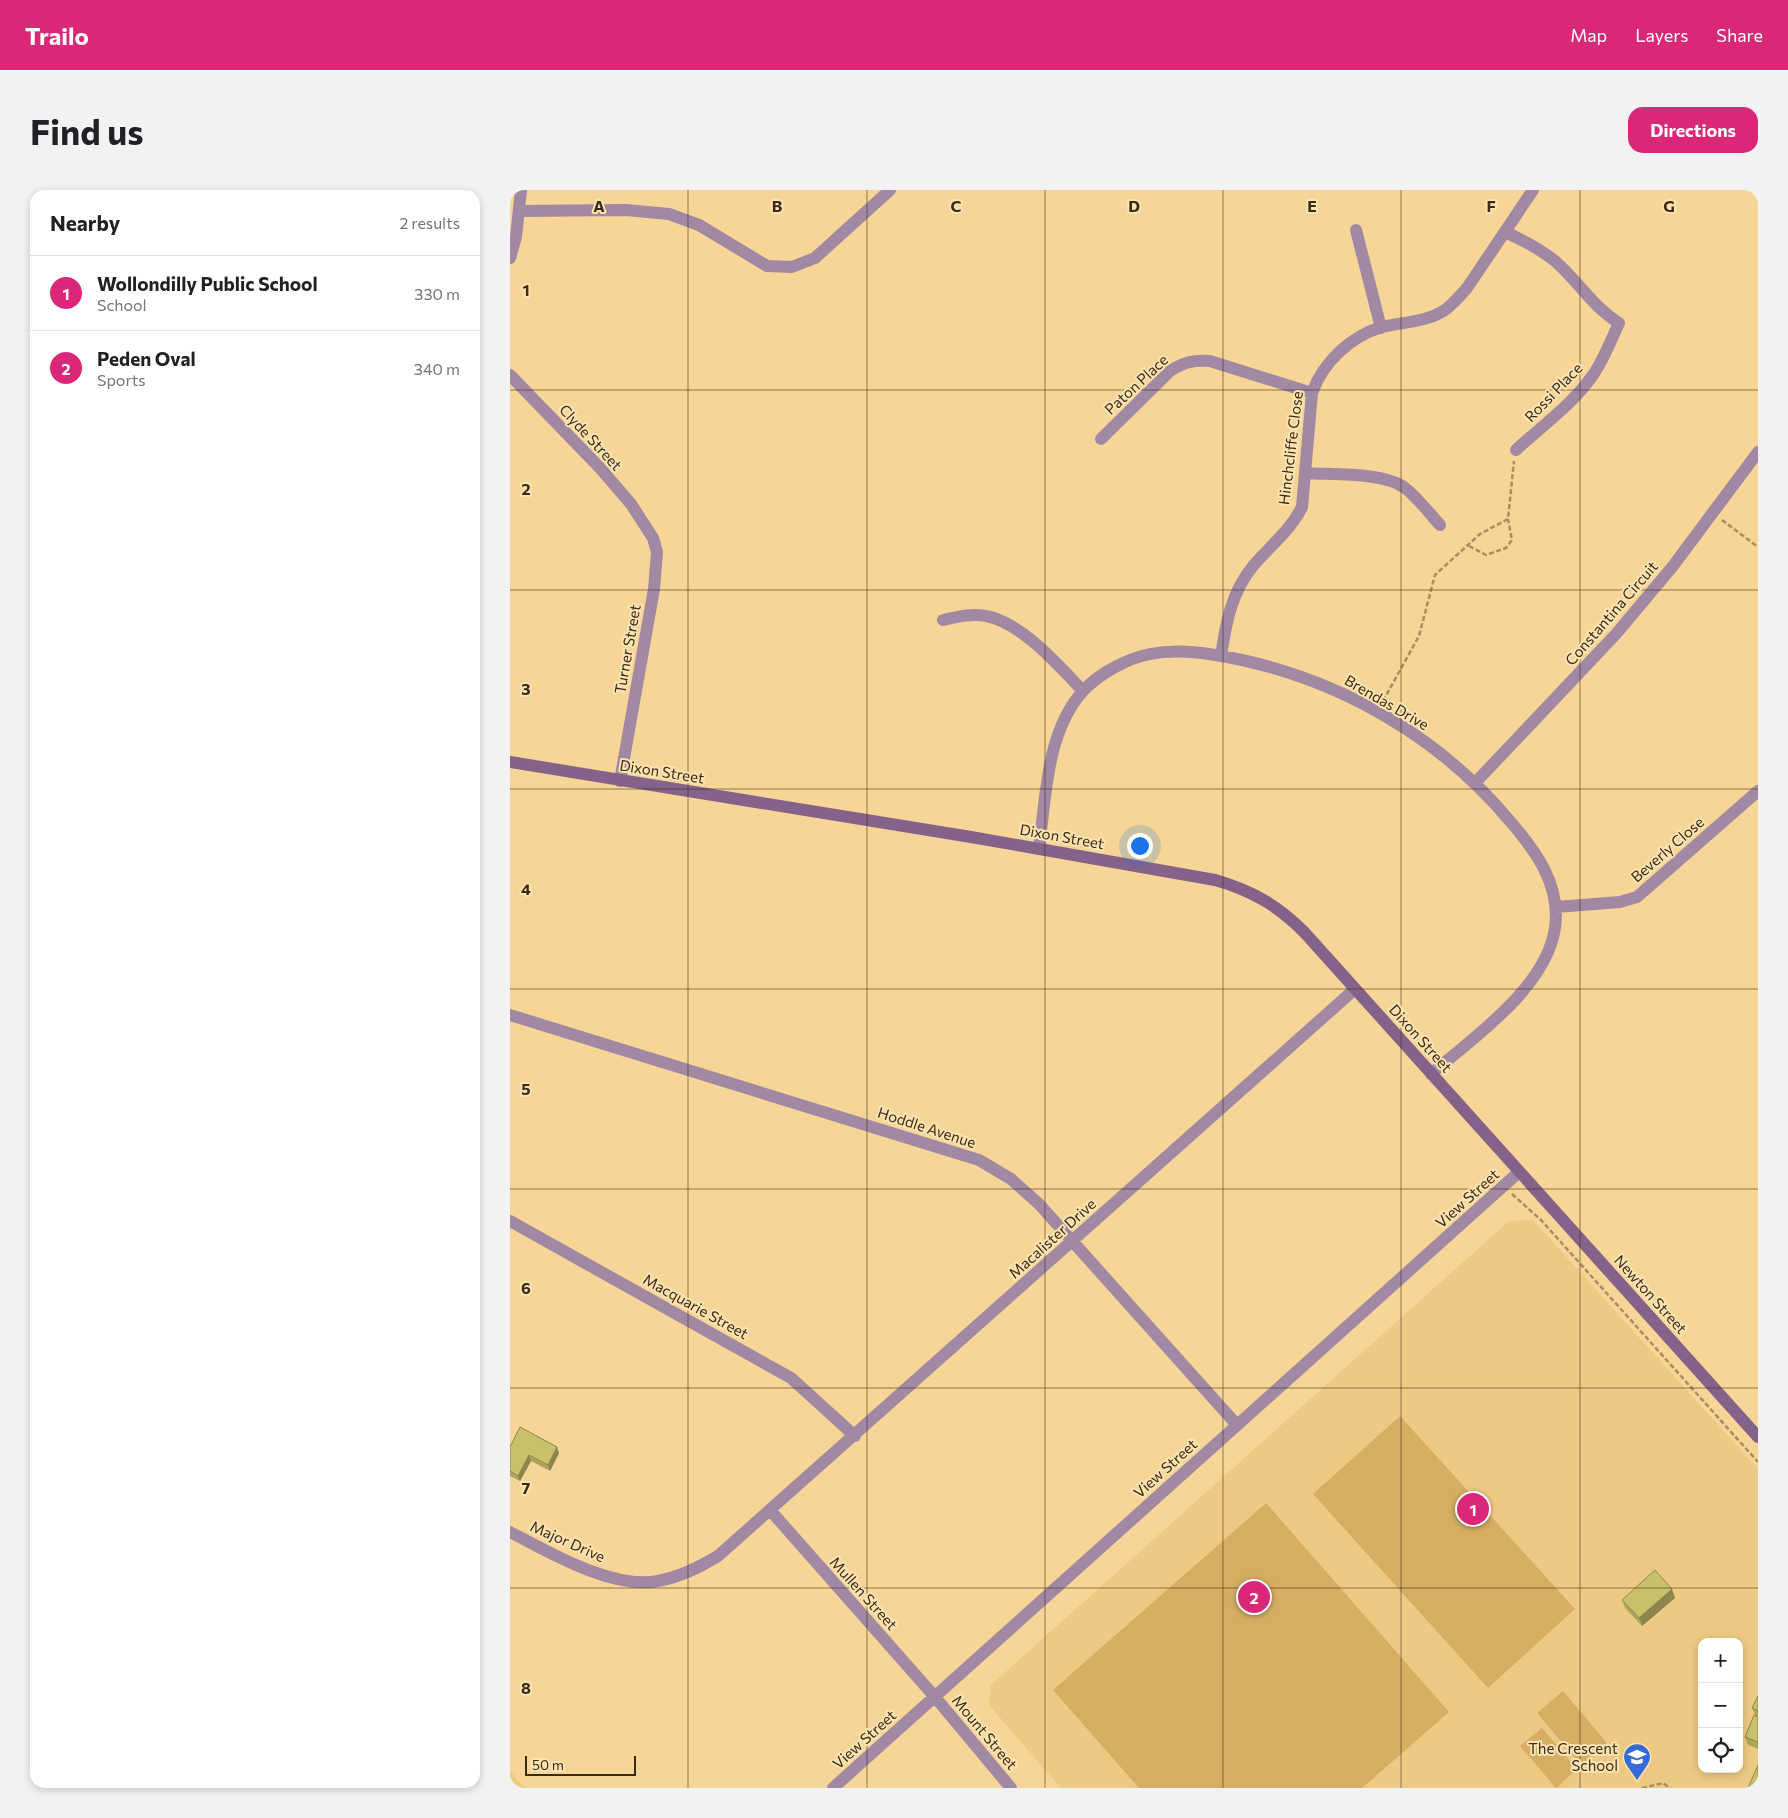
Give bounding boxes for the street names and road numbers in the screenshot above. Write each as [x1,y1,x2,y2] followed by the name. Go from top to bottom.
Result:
[1101,350,1171,418] street label: Paton Place
[1520,359,1586,425] street label: Rossi Place
[1274,390,1306,506] street label: Hinchcliffe Close
[556,400,626,474] street label: Clyde Street
[1561,557,1661,669] street label: Constantina Circuit
[610,603,644,695] street label: Turner Street
[1342,671,1432,733] street label: Brendas Drive
[618,755,706,787] street label: Dixon Street
[1627,812,1707,886] street label: Beverly Close
[1018,820,1106,852] street label: Dixon Street
[1386,1000,1456,1076] street label: Dixon Street
[876,1103,978,1151] street label: Hoddle Avenue
[1432,1165,1502,1231] street label: View Street
[1005,1194,1099,1282] street label: Macalister Drive
[1611,1251,1691,1337] street label: Newton Street
[640,1270,752,1342] street label: Macquarie Street
[1130,1435,1200,1501] street label: View Street
[528,1517,608,1566] street label: Major Drive
[826,1553,902,1633] street label: Mullen Street
[949,1691,1021,1773] street label: Mount Street
[829,1706,899,1772] street label: View Street

